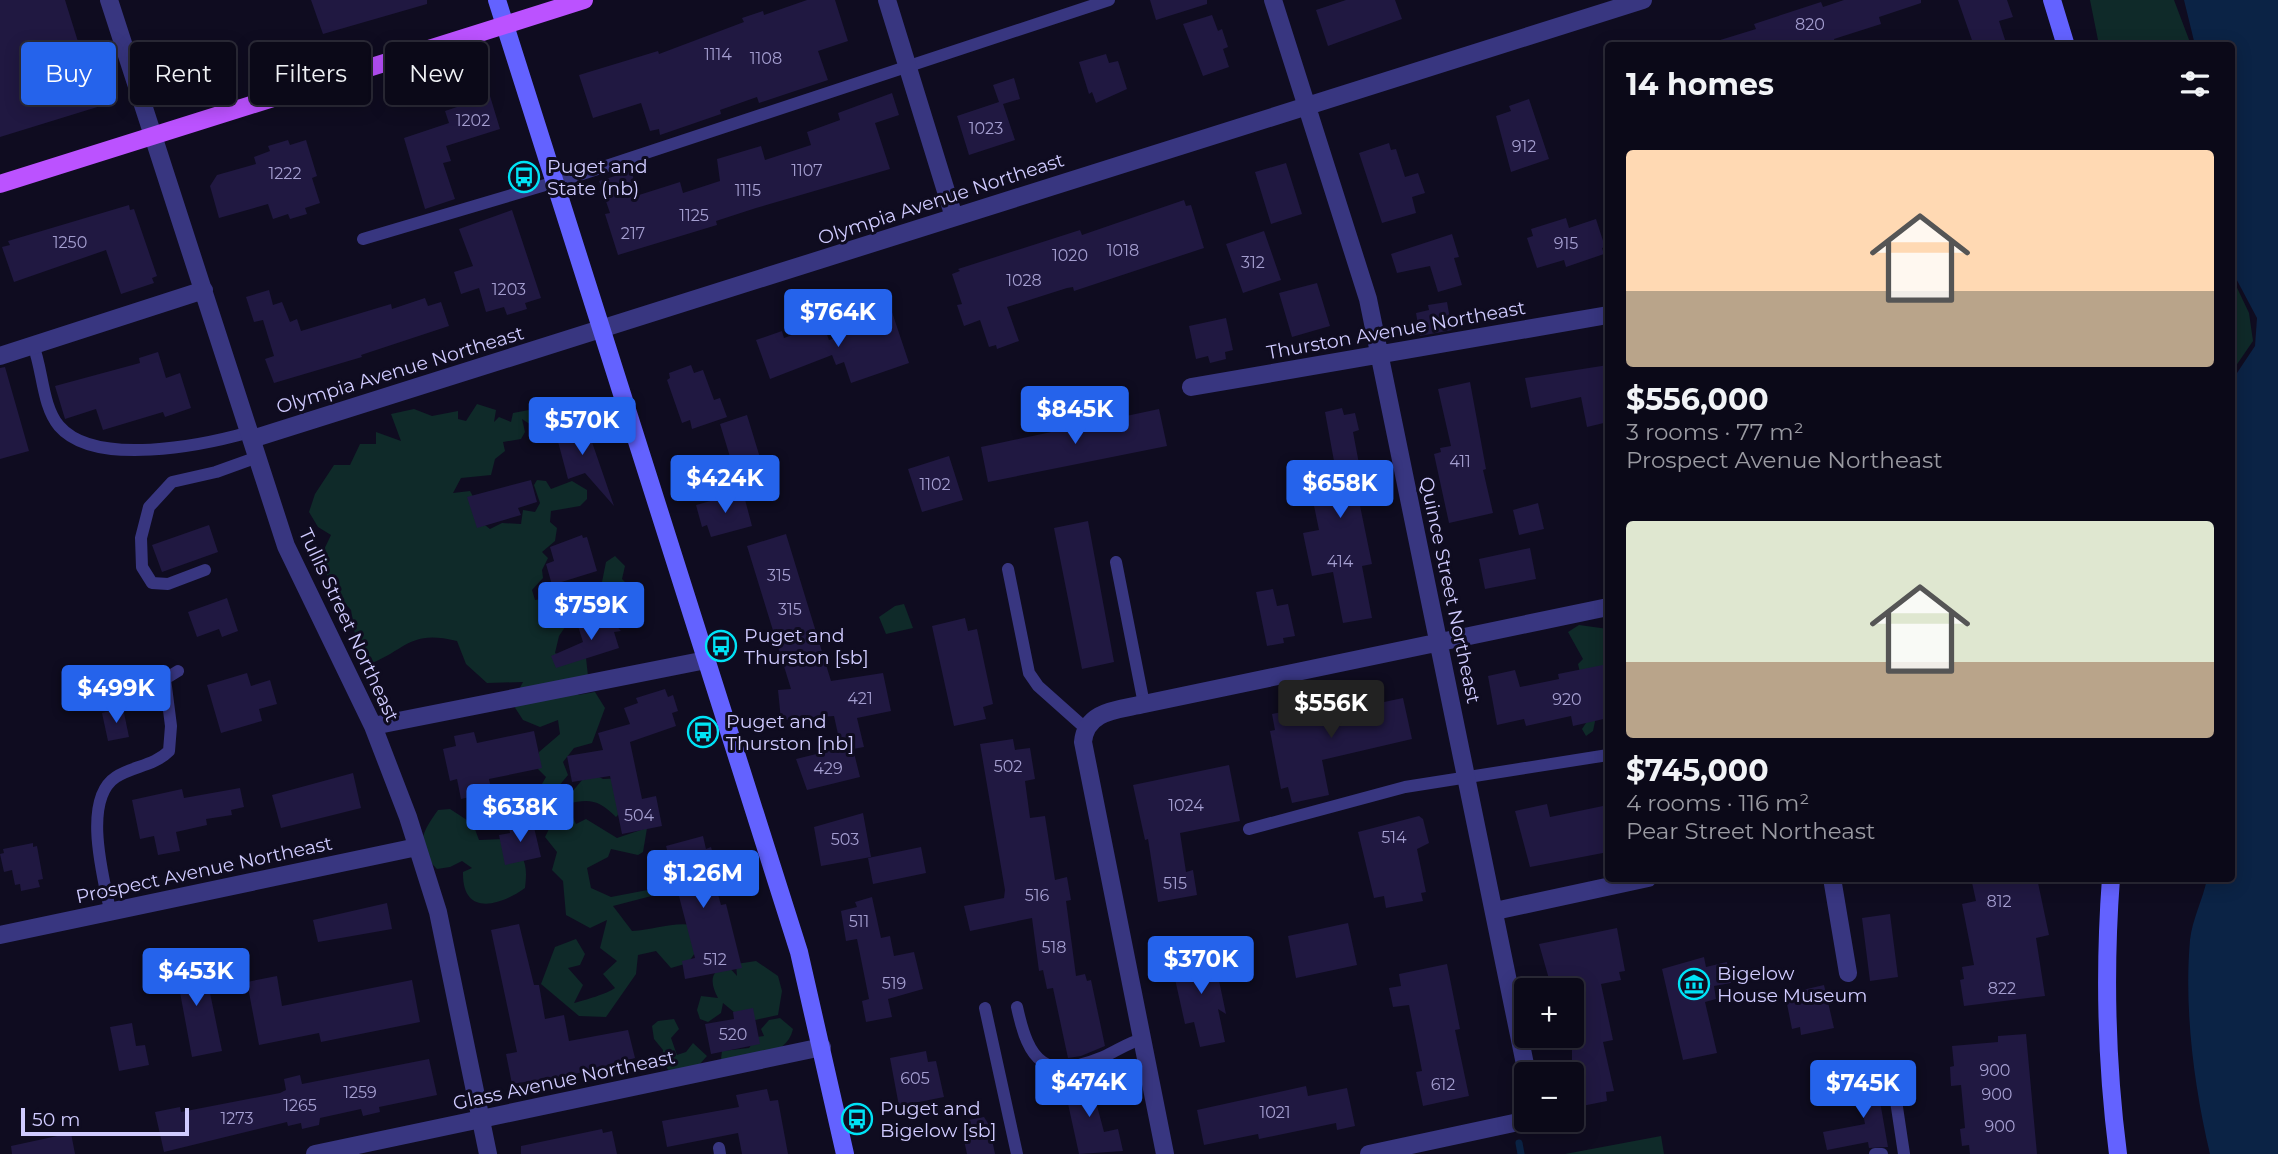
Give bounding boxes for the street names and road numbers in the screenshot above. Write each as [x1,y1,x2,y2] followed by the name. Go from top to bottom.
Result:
[815,148,1067,250] street label: Olympia Avenue Northeast
[1265,296,1527,364] street label: Thurston Avenue Northeast
[274,321,527,419] street label: Olympia Avenue Northeast
[1415,474,1485,706] street label: Quince Street Northeast
[294,525,404,726] street label: Tullis Street Northeast
[74,832,335,908] street label: Prospect Avenue Northeast
[451,1045,677,1115] street label: Glass Avenue Northeast

